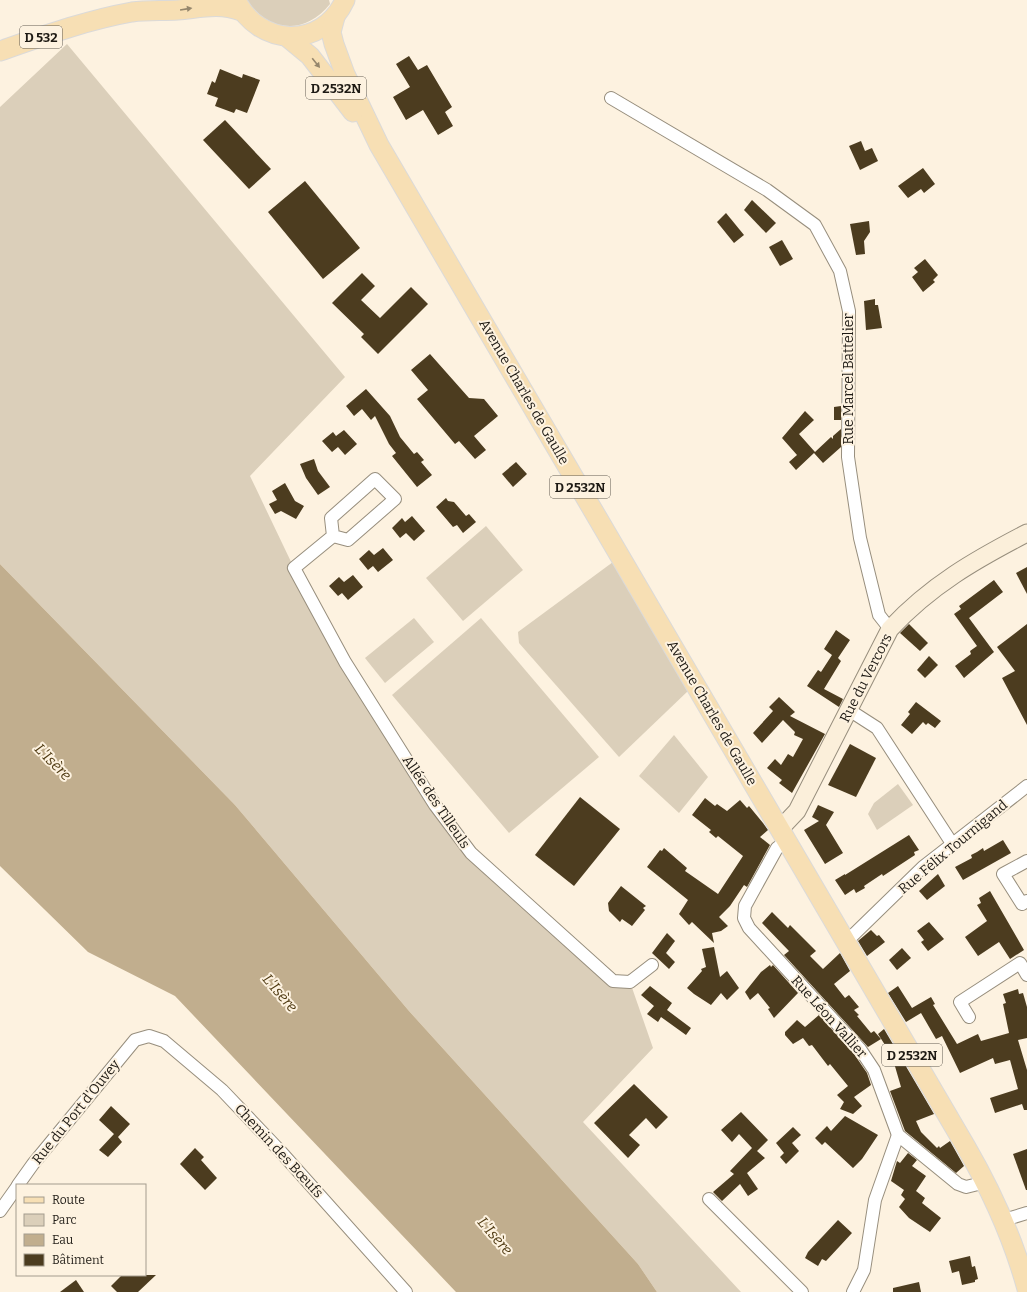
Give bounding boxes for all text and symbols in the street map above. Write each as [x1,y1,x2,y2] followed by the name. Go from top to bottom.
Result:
[180,6,192,12] one-way arrow
[20,26,62,48] road number: D 532
[311,57,320,68] one-way arrow
[306,77,366,99] road number: D 2532N
[840,313,857,445] street label: Rue Marcel Battelier
[475,316,573,468] street label: Avenue Charles de Gaulle
[550,476,610,498] road number: D 2532N
[836,631,896,725] street label: Rue du Vercors
[663,637,761,789] street label: Avenue Charles de Gaulle
[31,740,75,784] water label: L'Isère
[399,752,473,852] street label: Allée des Tilleuls
[895,796,1011,898] street label: Rue Félix Tournigand
[259,970,302,1016] water label: L'Isère
[787,972,871,1062] street label: Rue Léon Vallier
[882,1044,942,1066] road number: D 2532N
[29,1056,124,1168] street label: Rue du Port d'Ouvey
[231,1101,327,1201] street label: Chemin des Bœufs
[16,1184,146,1276] legend
[52,1193,85,1207] text: Route
[52,1213,77,1227] text: Parc
[474,1213,517,1259] water label: L'Isère
[52,1233,74,1247] text: Eau
[52,1253,105,1267] text: Bâtiment

